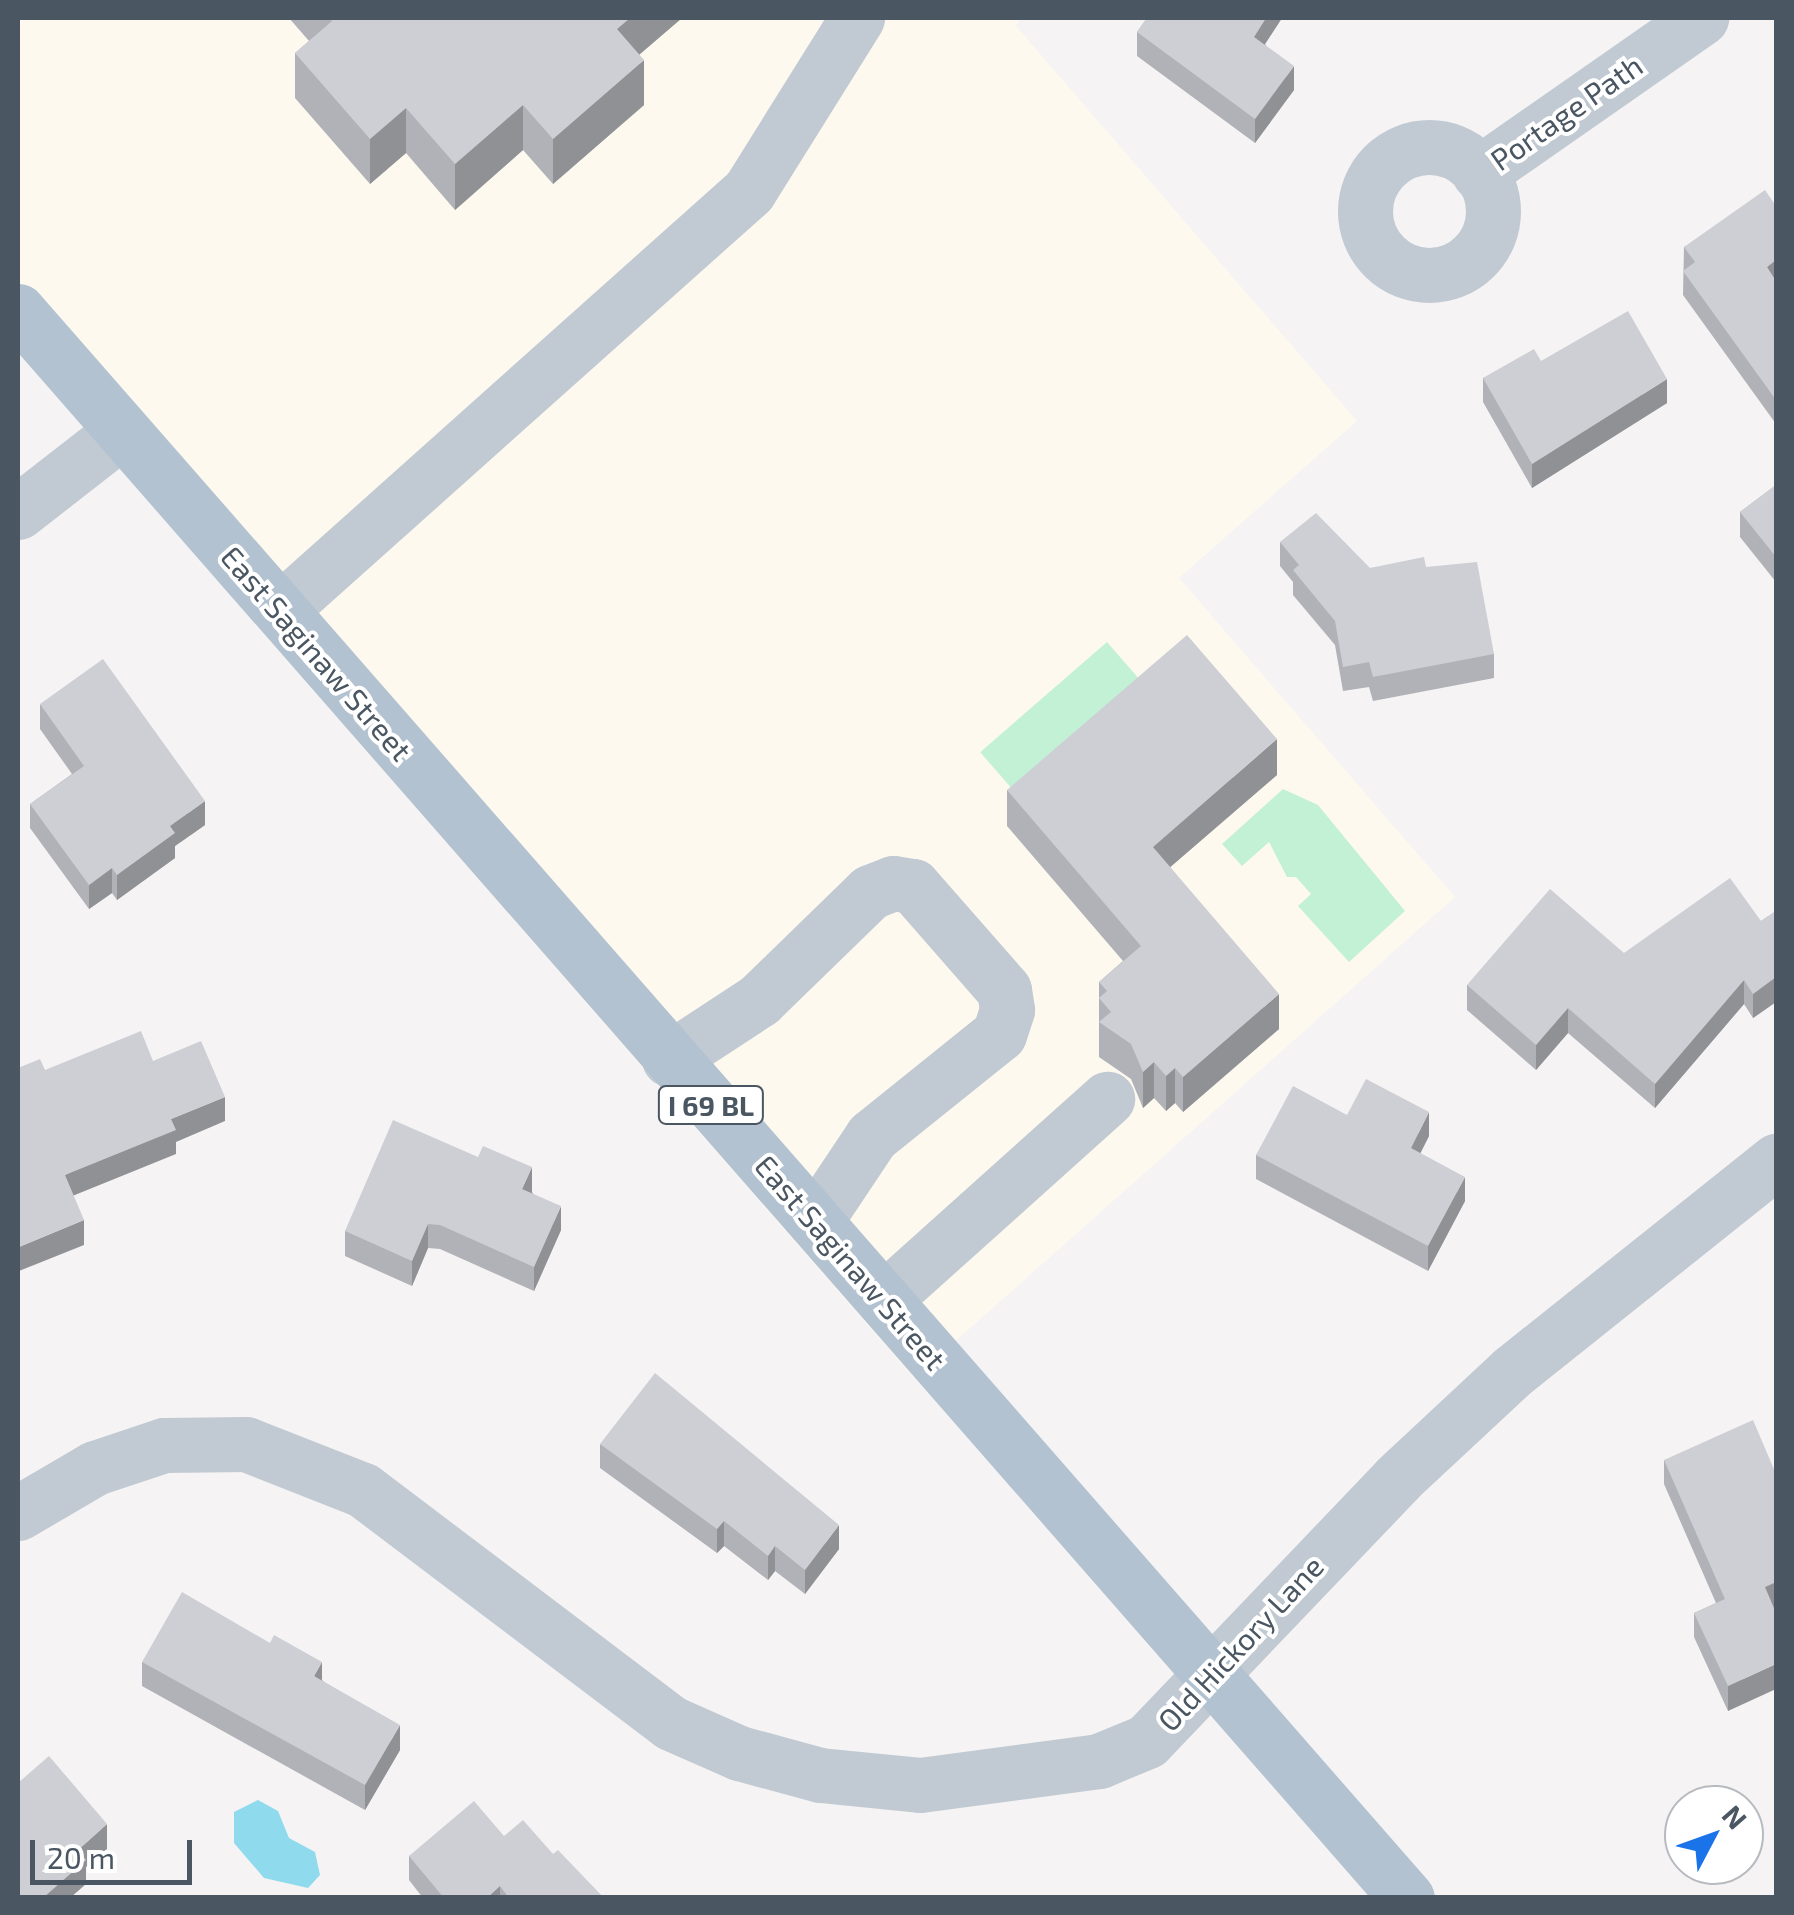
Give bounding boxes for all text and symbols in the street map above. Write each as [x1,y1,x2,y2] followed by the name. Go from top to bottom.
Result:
[1483,47,1649,177] street label: Portage Path
[214,538,420,768] street label: East Saginaw Street
[656,1082,766,1128] road number: I 69 BL
[748,1147,954,1377] street label: East Saginaw Street
[1149,1548,1331,1738] street label: Old Hickory Lane
[1664,1785,1764,1885] north arrow
[1716,1798,1755,1835] text: N
[35,1820,198,1882] scale bar
[47,1839,115,1875] text: 20 m

